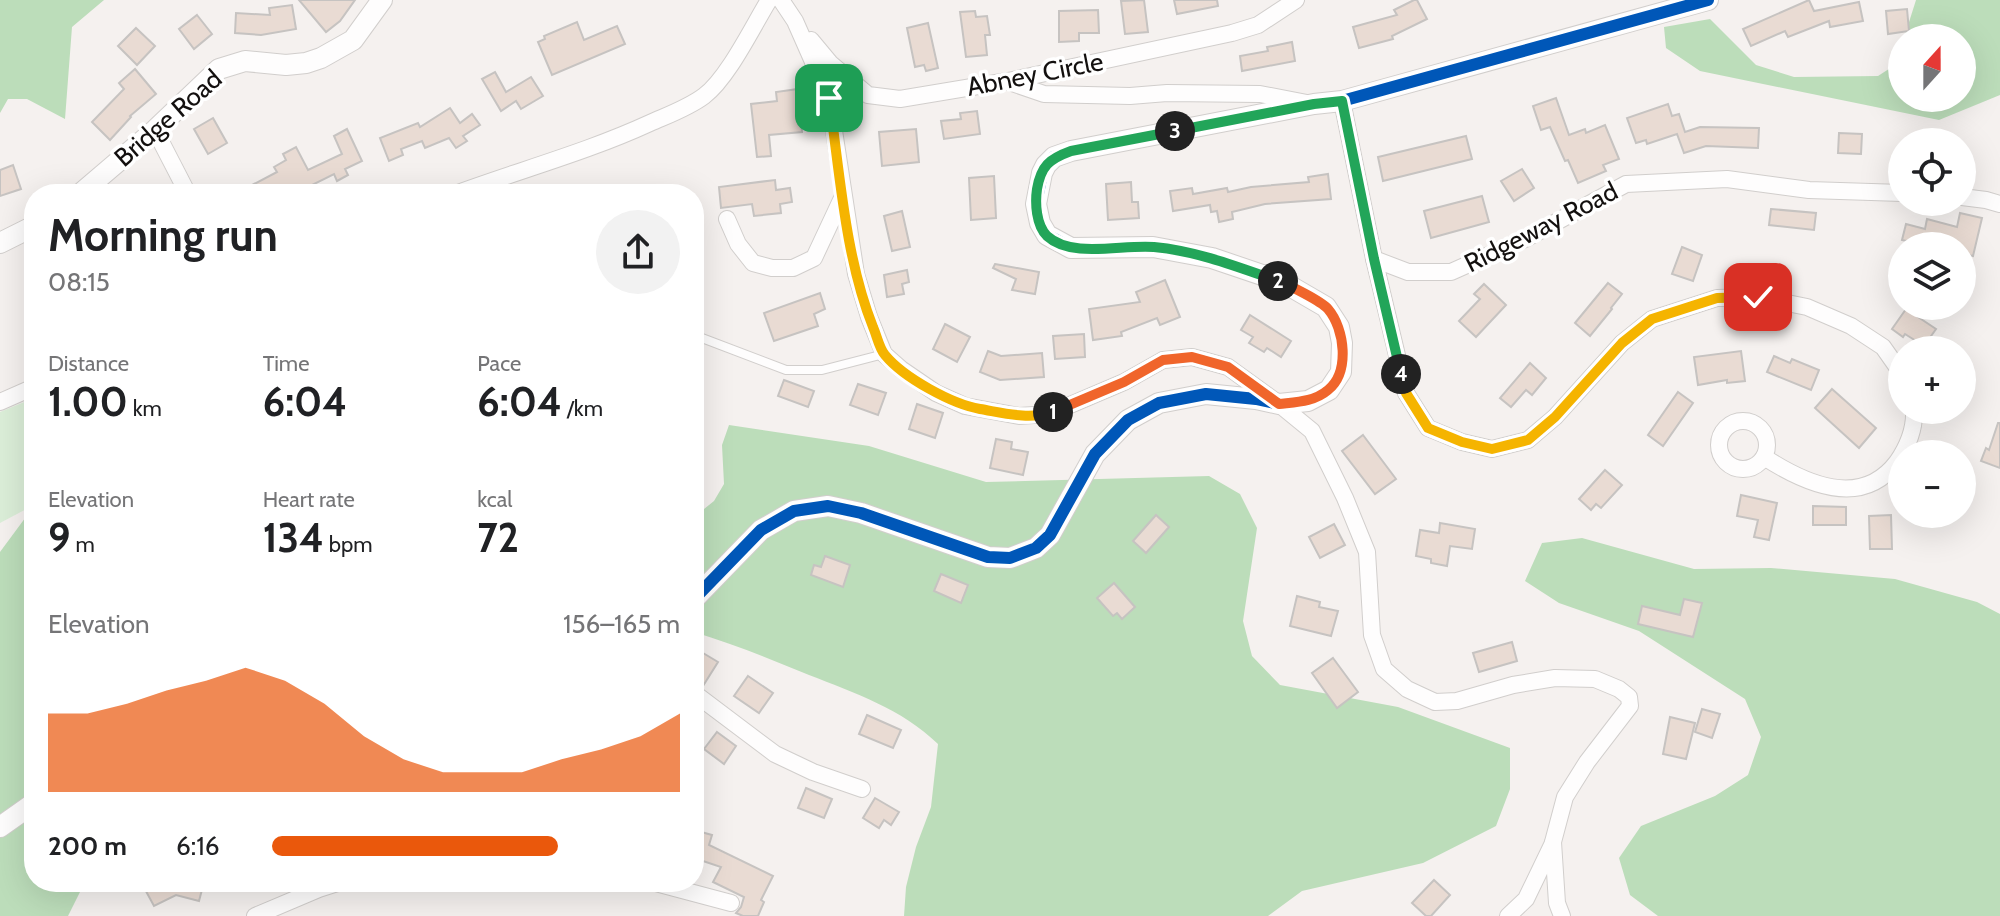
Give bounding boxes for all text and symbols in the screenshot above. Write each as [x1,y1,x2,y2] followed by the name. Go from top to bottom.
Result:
[1888,24,1976,112] north arrow
[1888,24,1976,528] map controls
[964,45,1106,103] street label: Abney Circle
[108,63,228,173] street label: Bridge Road
[795,64,863,132] pin
[807,76,851,120] icon: arrive
[1155,111,1195,151] pin: 3
[1169,117,1181,144] text: 3
[1888,128,1976,216] button: locate
[1459,175,1623,279] street label: Ridgeway Road
[48,209,278,262] text: Morning run
[596,210,680,294] button: share
[1888,232,1976,320] button: layers
[1258,261,1298,301] pin: 2
[1724,263,1792,331] pin
[48,266,110,298] text: 08:15
[1272,267,1284,294] text: 2
[1736,275,1780,319] icon: check
[1888,336,1976,424] button: +
[48,350,129,377] text: Distance
[263,350,309,377] text: Time
[477,350,521,377] text: Pace
[1381,354,1421,394] pin: 4
[1394,360,1408,387] text: 4
[48,377,128,426] text: 1.00
[263,377,347,426] text: 6:04
[477,377,562,426] text: 6:04
[1033,392,1073,432] pin: 1
[128,395,162,422] text: km
[562,395,603,422] text: /km
[1049,398,1057,425] text: 1
[1888,440,1976,528] button: −
[48,486,134,513] text: Elevation
[263,486,355,513] text: Heart rate
[477,486,512,513] text: kcal
[48,513,70,562] text: 9
[263,513,324,562] text: 134
[477,513,519,562] text: 72
[70,531,95,558] text: m
[324,531,373,558] text: bpm
[48,608,150,640] text: Elevation
[563,608,680,640] text: 156–165 m
[48,830,127,862] text: 200 m
[176,830,219,862] text: 6:16

